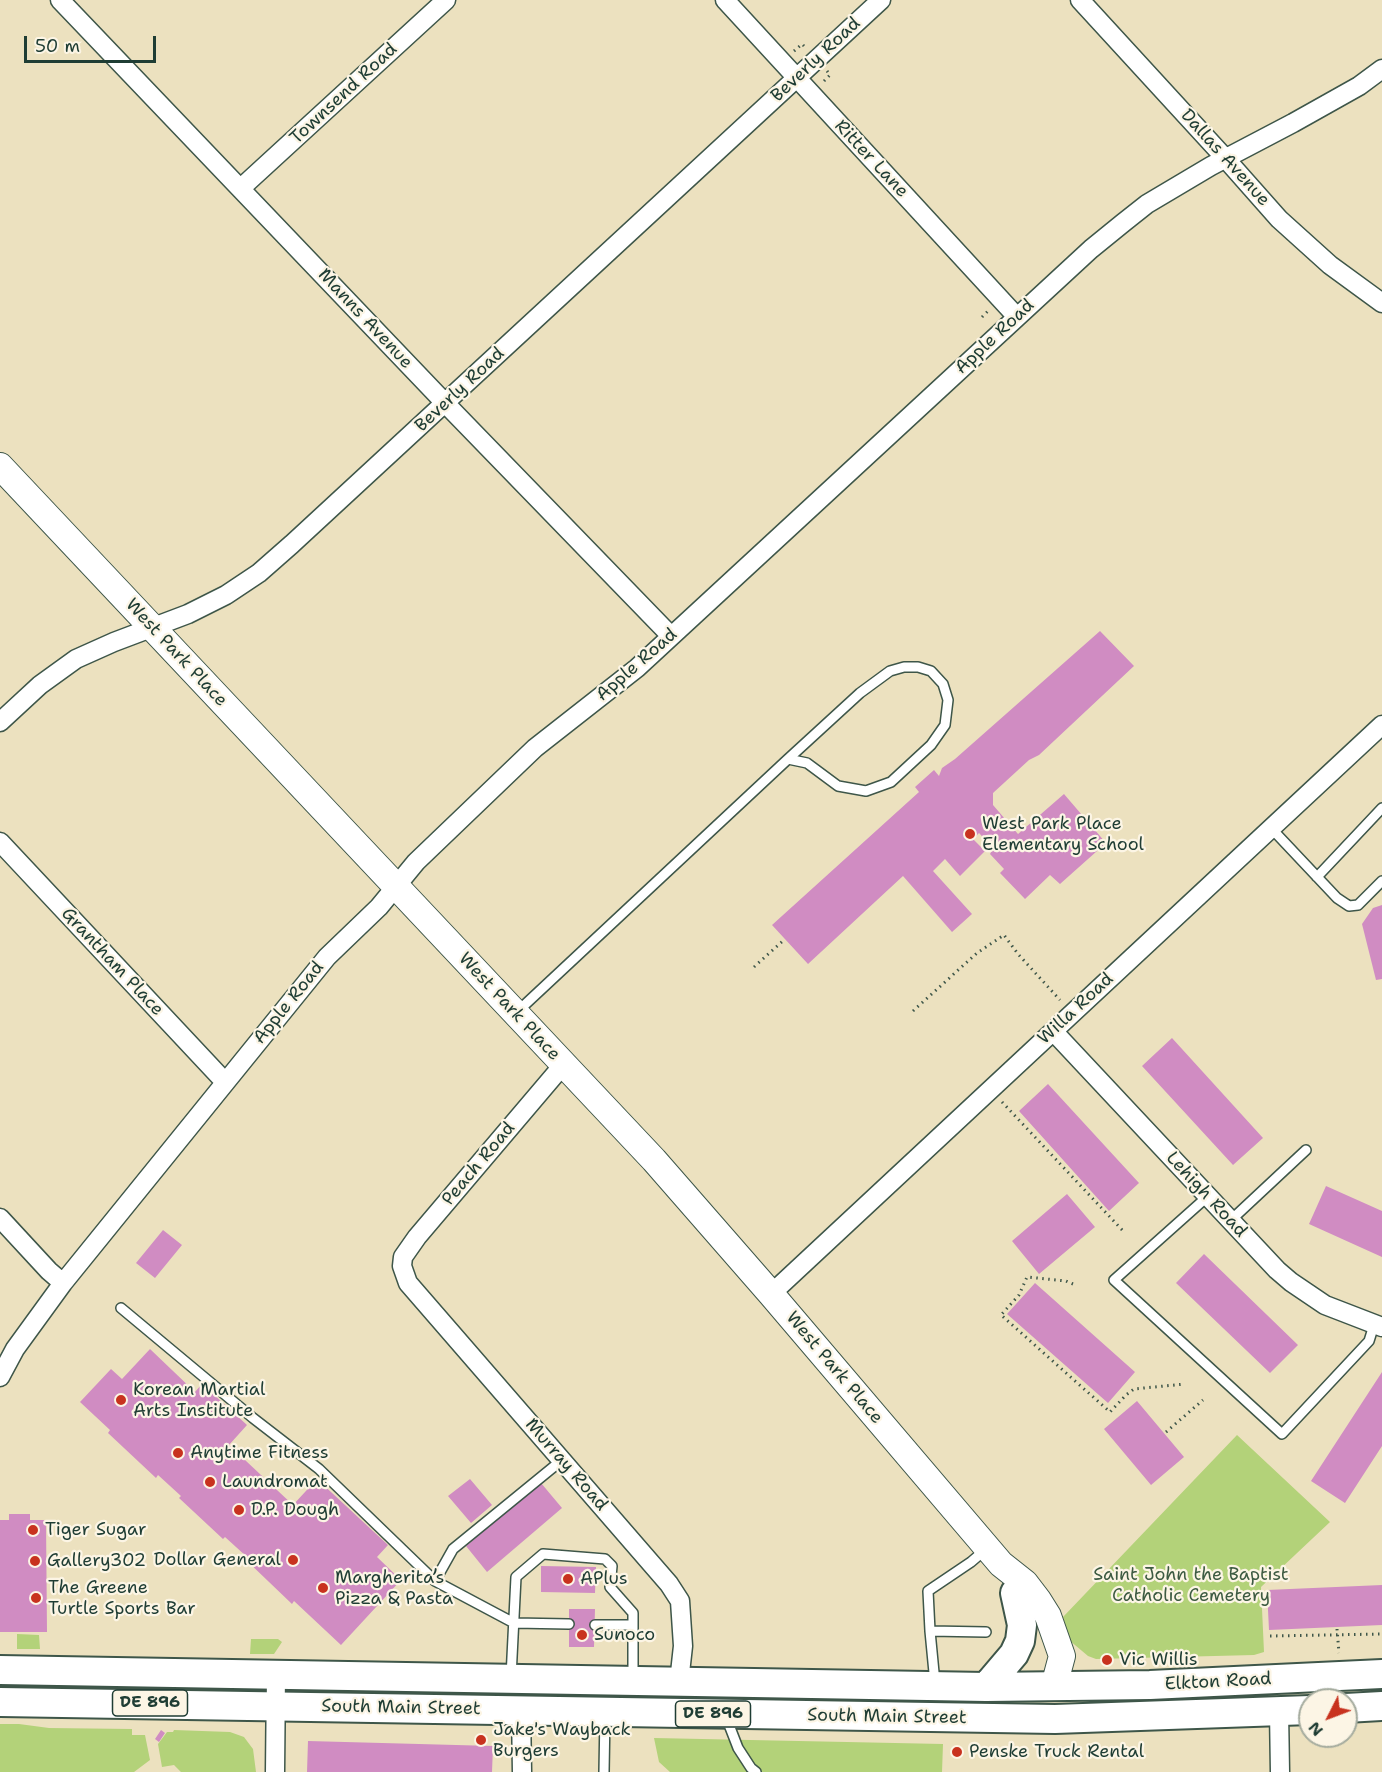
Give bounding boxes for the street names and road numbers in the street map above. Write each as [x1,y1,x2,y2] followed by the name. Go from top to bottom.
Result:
[767,13,865,107] street label: Beverly Road
[286,39,402,149] street label: Townsend Road
[1176,105,1274,211] street label: Dallas Avenue
[829,116,913,202] street label: Ritter Lane
[313,265,417,373] street label: Manns Avenue
[951,295,1039,379] street label: Apple Road
[411,343,509,437] street label: Beverly Road
[120,595,232,711] street label: West Park Place
[592,624,682,706] street label: Apple Road
[56,903,168,1021] street label: Grantham Place
[453,949,565,1065] street label: West Park Place
[249,957,329,1049] street label: Apple Road
[1034,969,1118,1049] street label: Willa Road
[438,1118,520,1210] street label: Peach Road
[1161,1148,1251,1242] street label: Lehigh Road
[781,1308,887,1428] street label: West Park Place
[520,1414,612,1516] street label: Murray Road
[1164,1668,1272,1696] street label: Elkton Road
[112,1690,188,1716] road number: DE 896
[321,1696,481,1720] street label: South Main Street
[676,1701,750,1727] road number: DE 896
[807,1705,967,1729] street label: South Main Street

